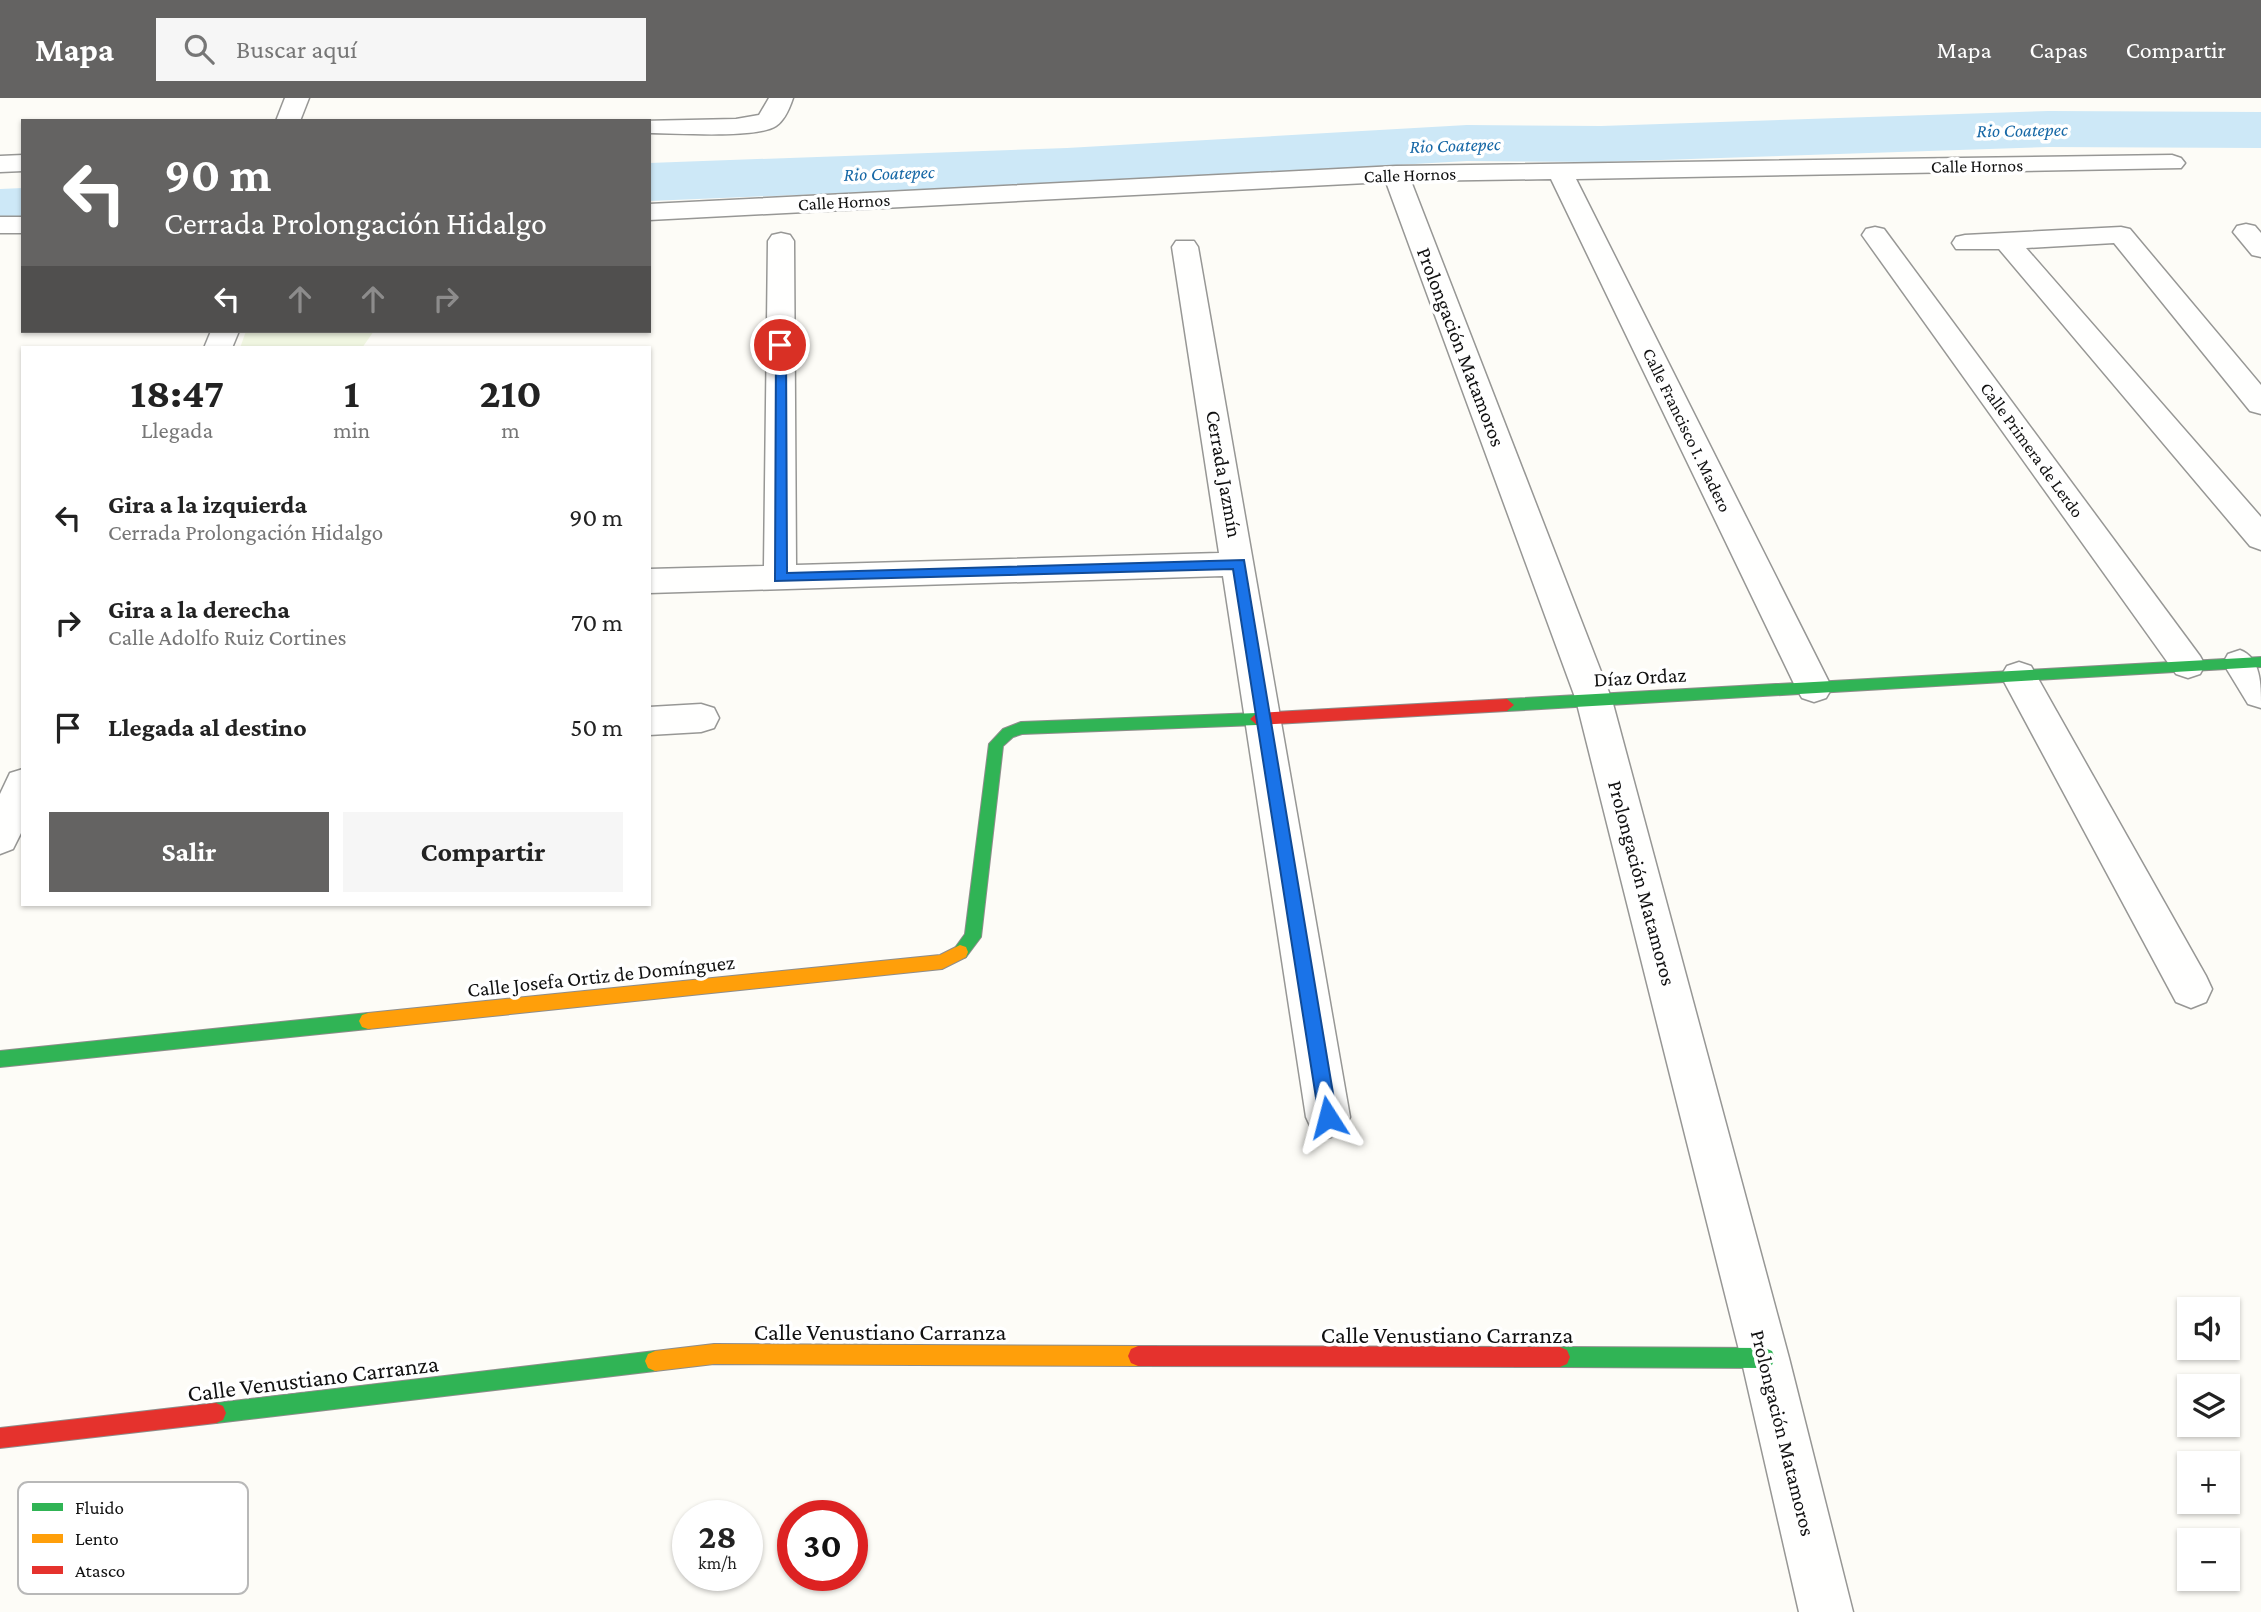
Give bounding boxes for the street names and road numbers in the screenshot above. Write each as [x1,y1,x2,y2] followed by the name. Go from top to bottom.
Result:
[1931,155,2023,177] street label: Calle Hornos
[1363,163,1457,187] street label: Calle Hornos
[797,190,891,214] street label: Calle Hornos
[1412,244,1510,450] street label: Prolongación Matamoros
[1639,345,1735,515] street label: Calle Francisco I. Madero
[1976,379,2088,521] street label: Calle Primera de Lerdo
[1201,408,1247,540] street label: Cerrada Jazmín
[1593,663,1687,691] street label: Díaz Ordaz
[1603,778,1681,988] street label: Prolongación Matamoros
[466,950,736,1002] street label: Calle Josefa Ortiz de Domínguez
[754,1318,1006,1345] street label: Calle Venustiano Carranza
[1321,1321,1573,1348] street label: Calle Venustiano Carranza
[1746,1327,1820,1539] street label: Prolongación Matamoros
[186,1349,440,1407] street label: Calle Venustiano Carranza

